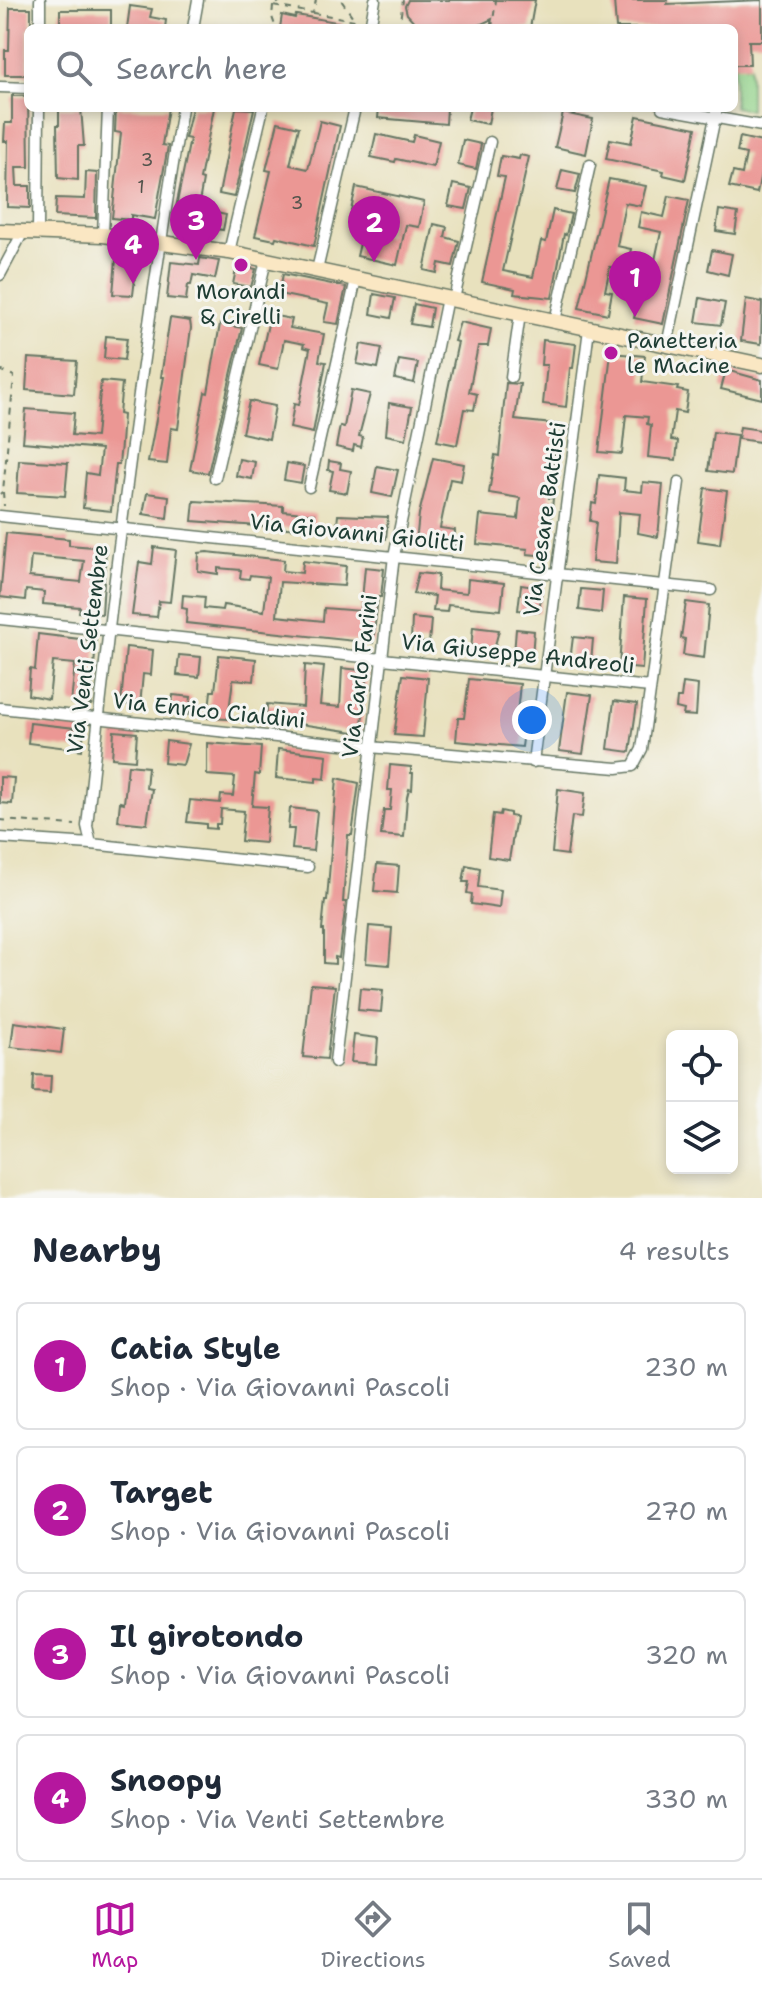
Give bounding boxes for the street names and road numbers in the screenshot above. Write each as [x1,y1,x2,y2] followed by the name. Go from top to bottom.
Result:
[516,420,573,618] street label: Via Cesare Battisti
[248,507,466,558] street label: Via Giovanni Giolitti
[60,542,115,756] street label: Via Venti Settembre
[335,592,384,760] street label: Via Carlo Farini
[400,627,636,680] street label: Via Giuseppe Andreoli
[111,686,307,735] street label: Via Enrico Cialdini

